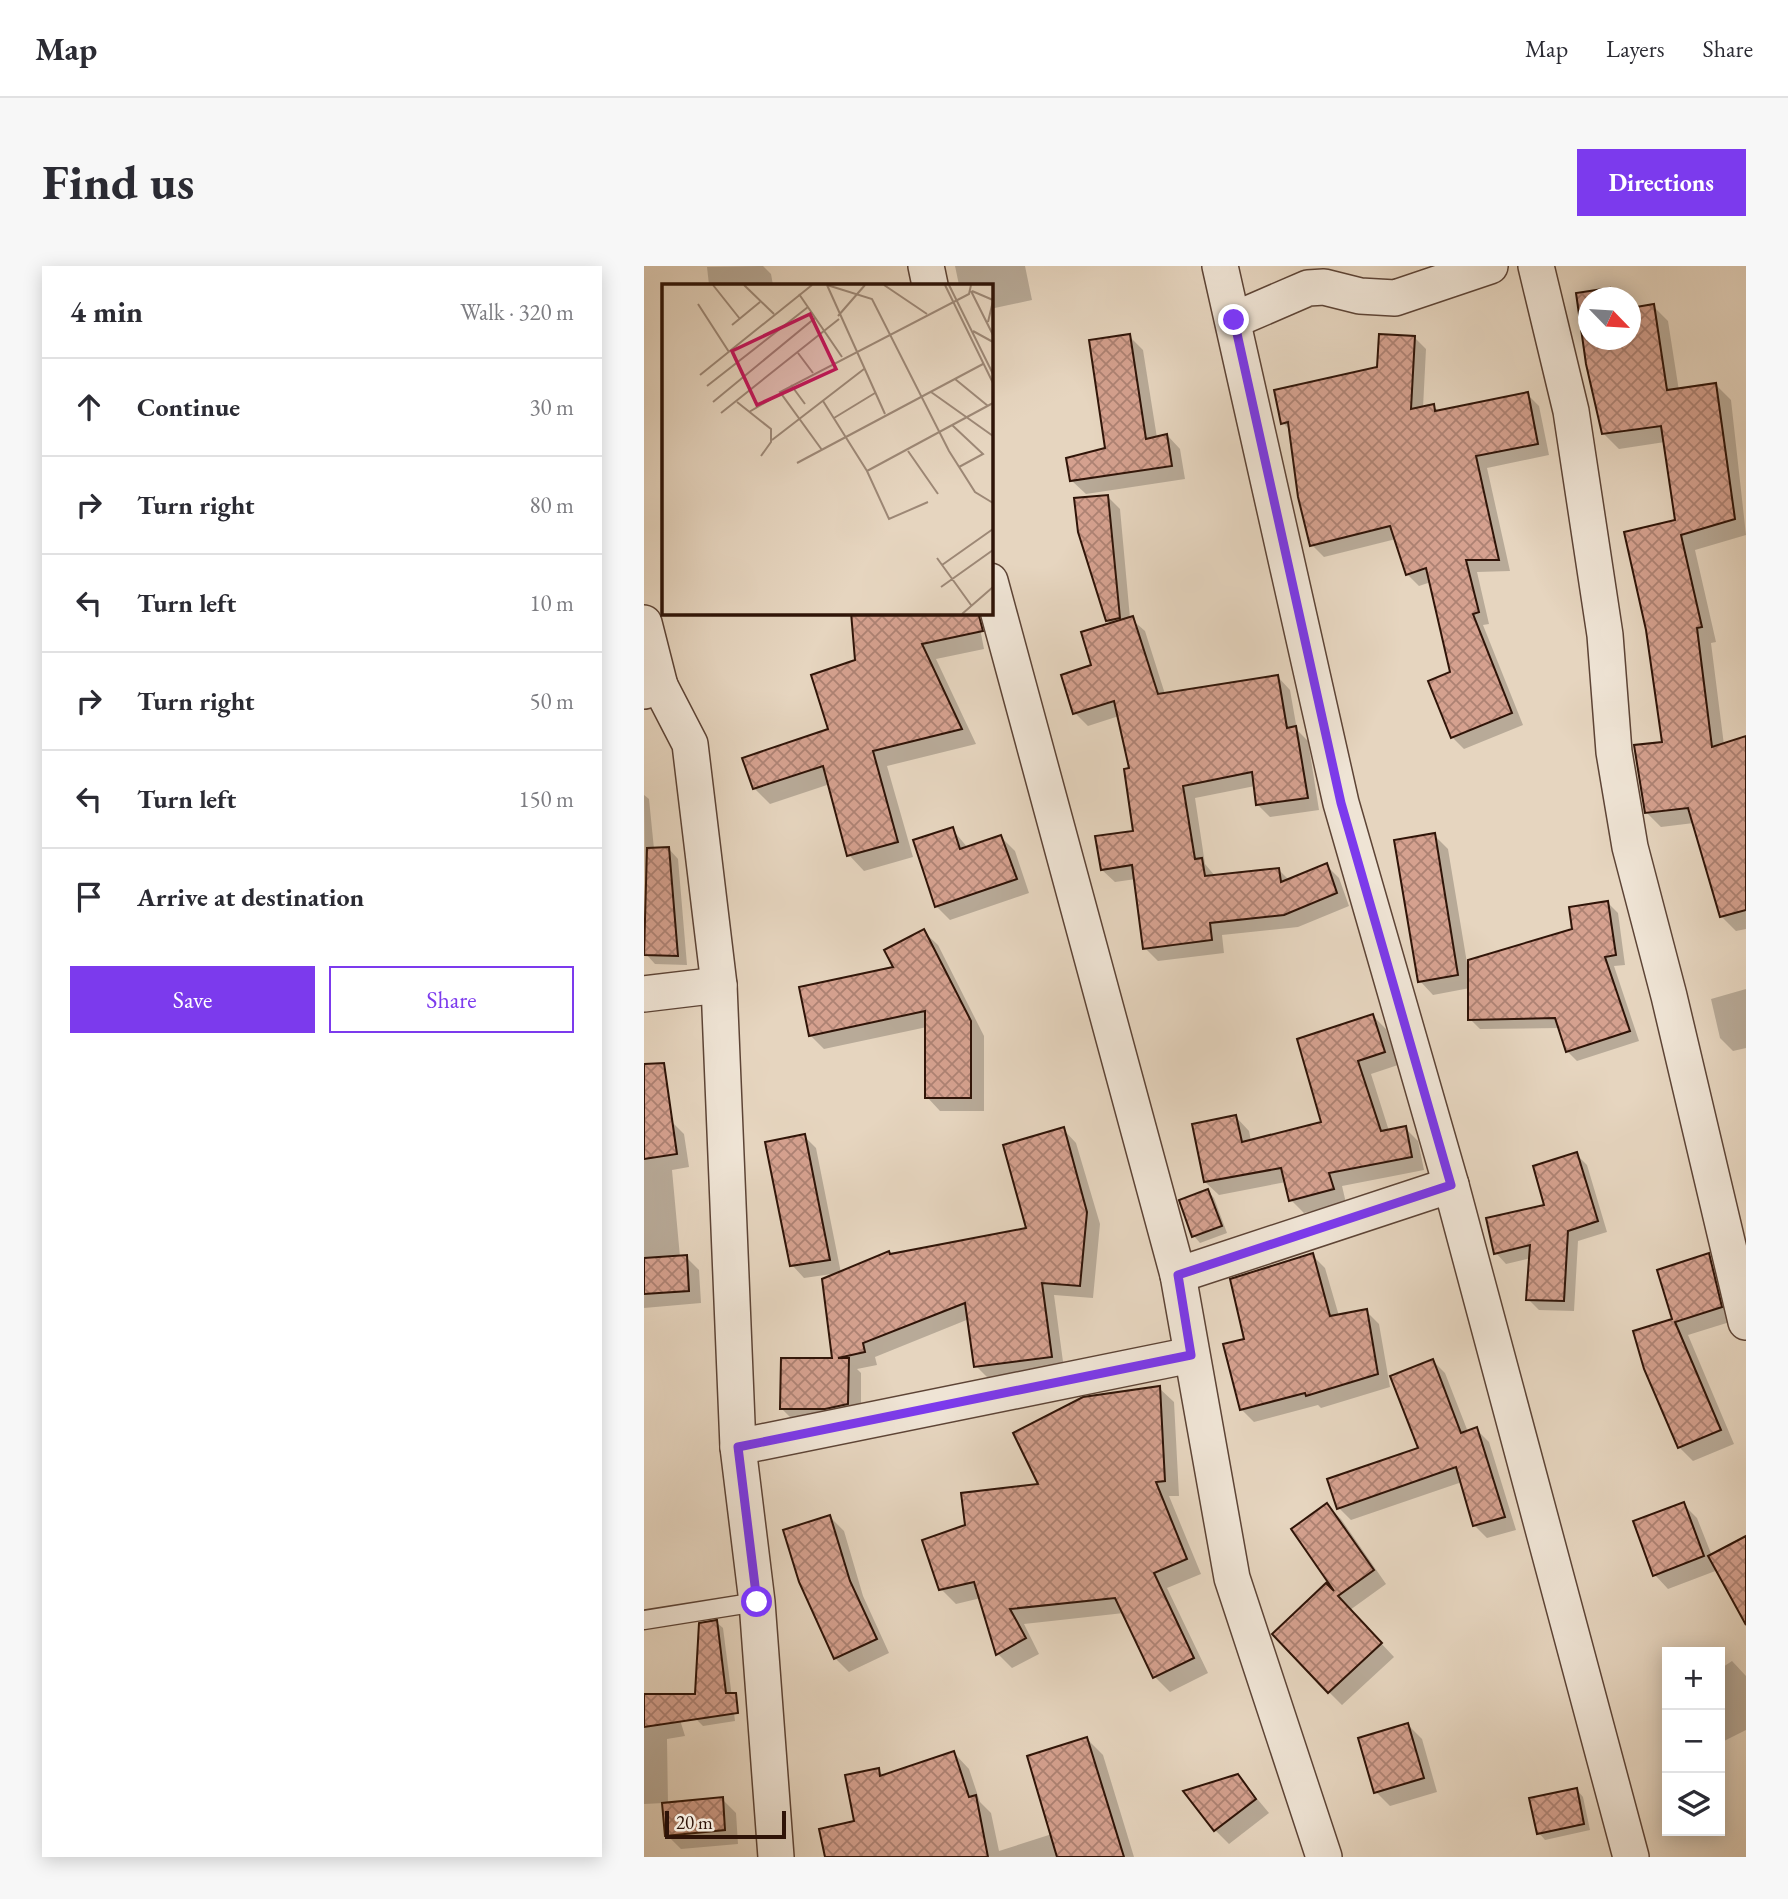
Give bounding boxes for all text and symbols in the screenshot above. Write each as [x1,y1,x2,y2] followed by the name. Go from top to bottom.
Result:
[35,27,97,70] text: Map
[1525,33,1568,64] text: Map
[1606,33,1665,64] text: Layers
[1703,33,1753,64] text: Share
[1577,149,1746,216] button: Directions
[42,150,194,214] text: Find us
[662,284,992,614] inset map
[1578,287,1641,350] north arrow
[70,292,143,331] text: 4 min
[460,297,574,327] text: Walk · 320 m
[1218,304,1249,335] route end
[70,388,108,426] icon: ahead
[137,390,240,424] text: Continue
[529,392,574,422] text: 30 m
[70,486,108,524] icon: right
[137,488,255,522] text: Turn right
[529,490,574,520] text: 80 m
[70,584,108,622] icon: left
[137,586,236,620] text: Turn left
[529,588,574,618] text: 10 m
[70,682,108,720] icon: right
[137,684,255,718] text: Turn right
[529,686,574,716] text: 50 m
[70,780,108,818] icon: left
[137,782,236,816] text: Turn left
[518,784,574,814] text: 150 m
[70,878,108,916] icon: arrive
[137,880,364,914] text: Arrive at destination
[70,966,315,1033] button: Save
[329,966,574,1033] button: Share
[741,1586,772,1617] route start
[1662,1647,1725,1836] map controls
[1662,1647,1725,1710] button: +
[1662,1710,1725,1773] button: −
[1662,1773,1725,1836] button: layers
[665,1808,786,1840] scale bar
[676,1810,713,1835] text: 20 m

